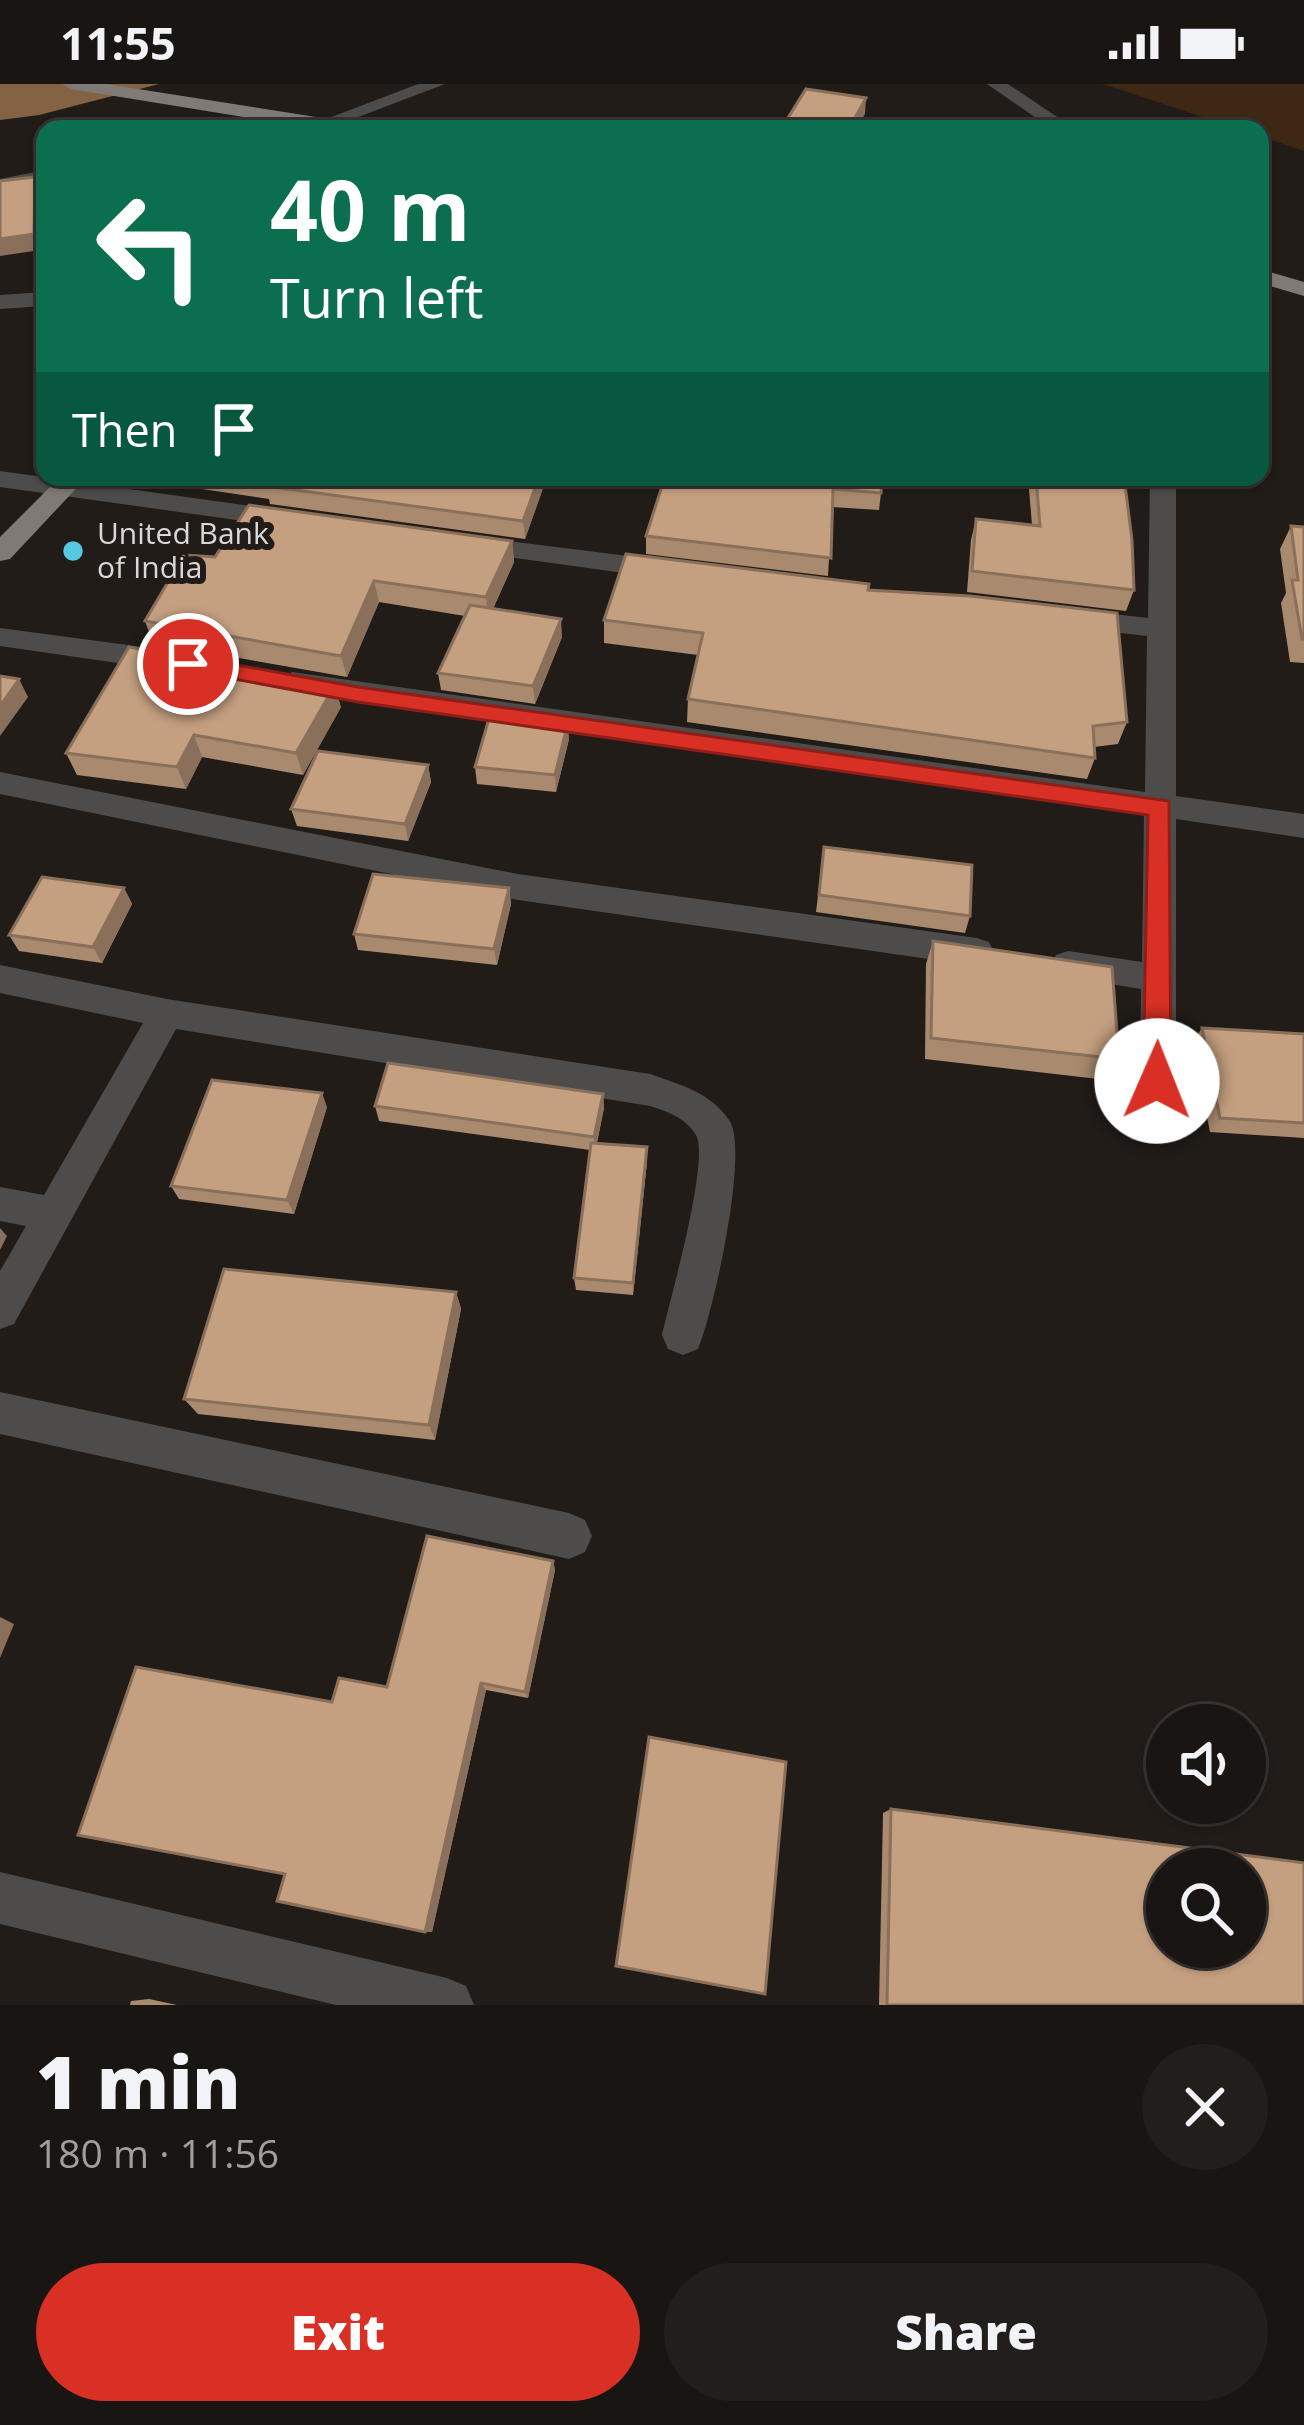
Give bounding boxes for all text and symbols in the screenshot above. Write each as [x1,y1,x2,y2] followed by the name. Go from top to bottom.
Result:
[60,12,176,73] text: 11:55
[270,151,470,266] text: 40 m
[72,168,228,324] icon: left
[270,260,483,334] text: Turn left
[201,396,267,462] icon: arrive
[72,399,177,460] text: Then
[97,512,269,587] place label: United Bank of India
[60,538,86,564] marker: United Bank of India
[137,613,239,715] pin
[155,631,221,697] icon: arrive
[1094,1018,1220,1144] position arrow
[1146,1704,1266,1968] map controls
[1146,1704,1266,1824] button: sound
[1146,1848,1266,1968] button: search
[36,2032,241,2130] text: 1 min
[1142,2044,1268,2170] button: close
[36,2126,279,2179] text: 180 m · 11:56
[36,2263,640,2401] button: Exit
[664,2263,1268,2401] button: Share

